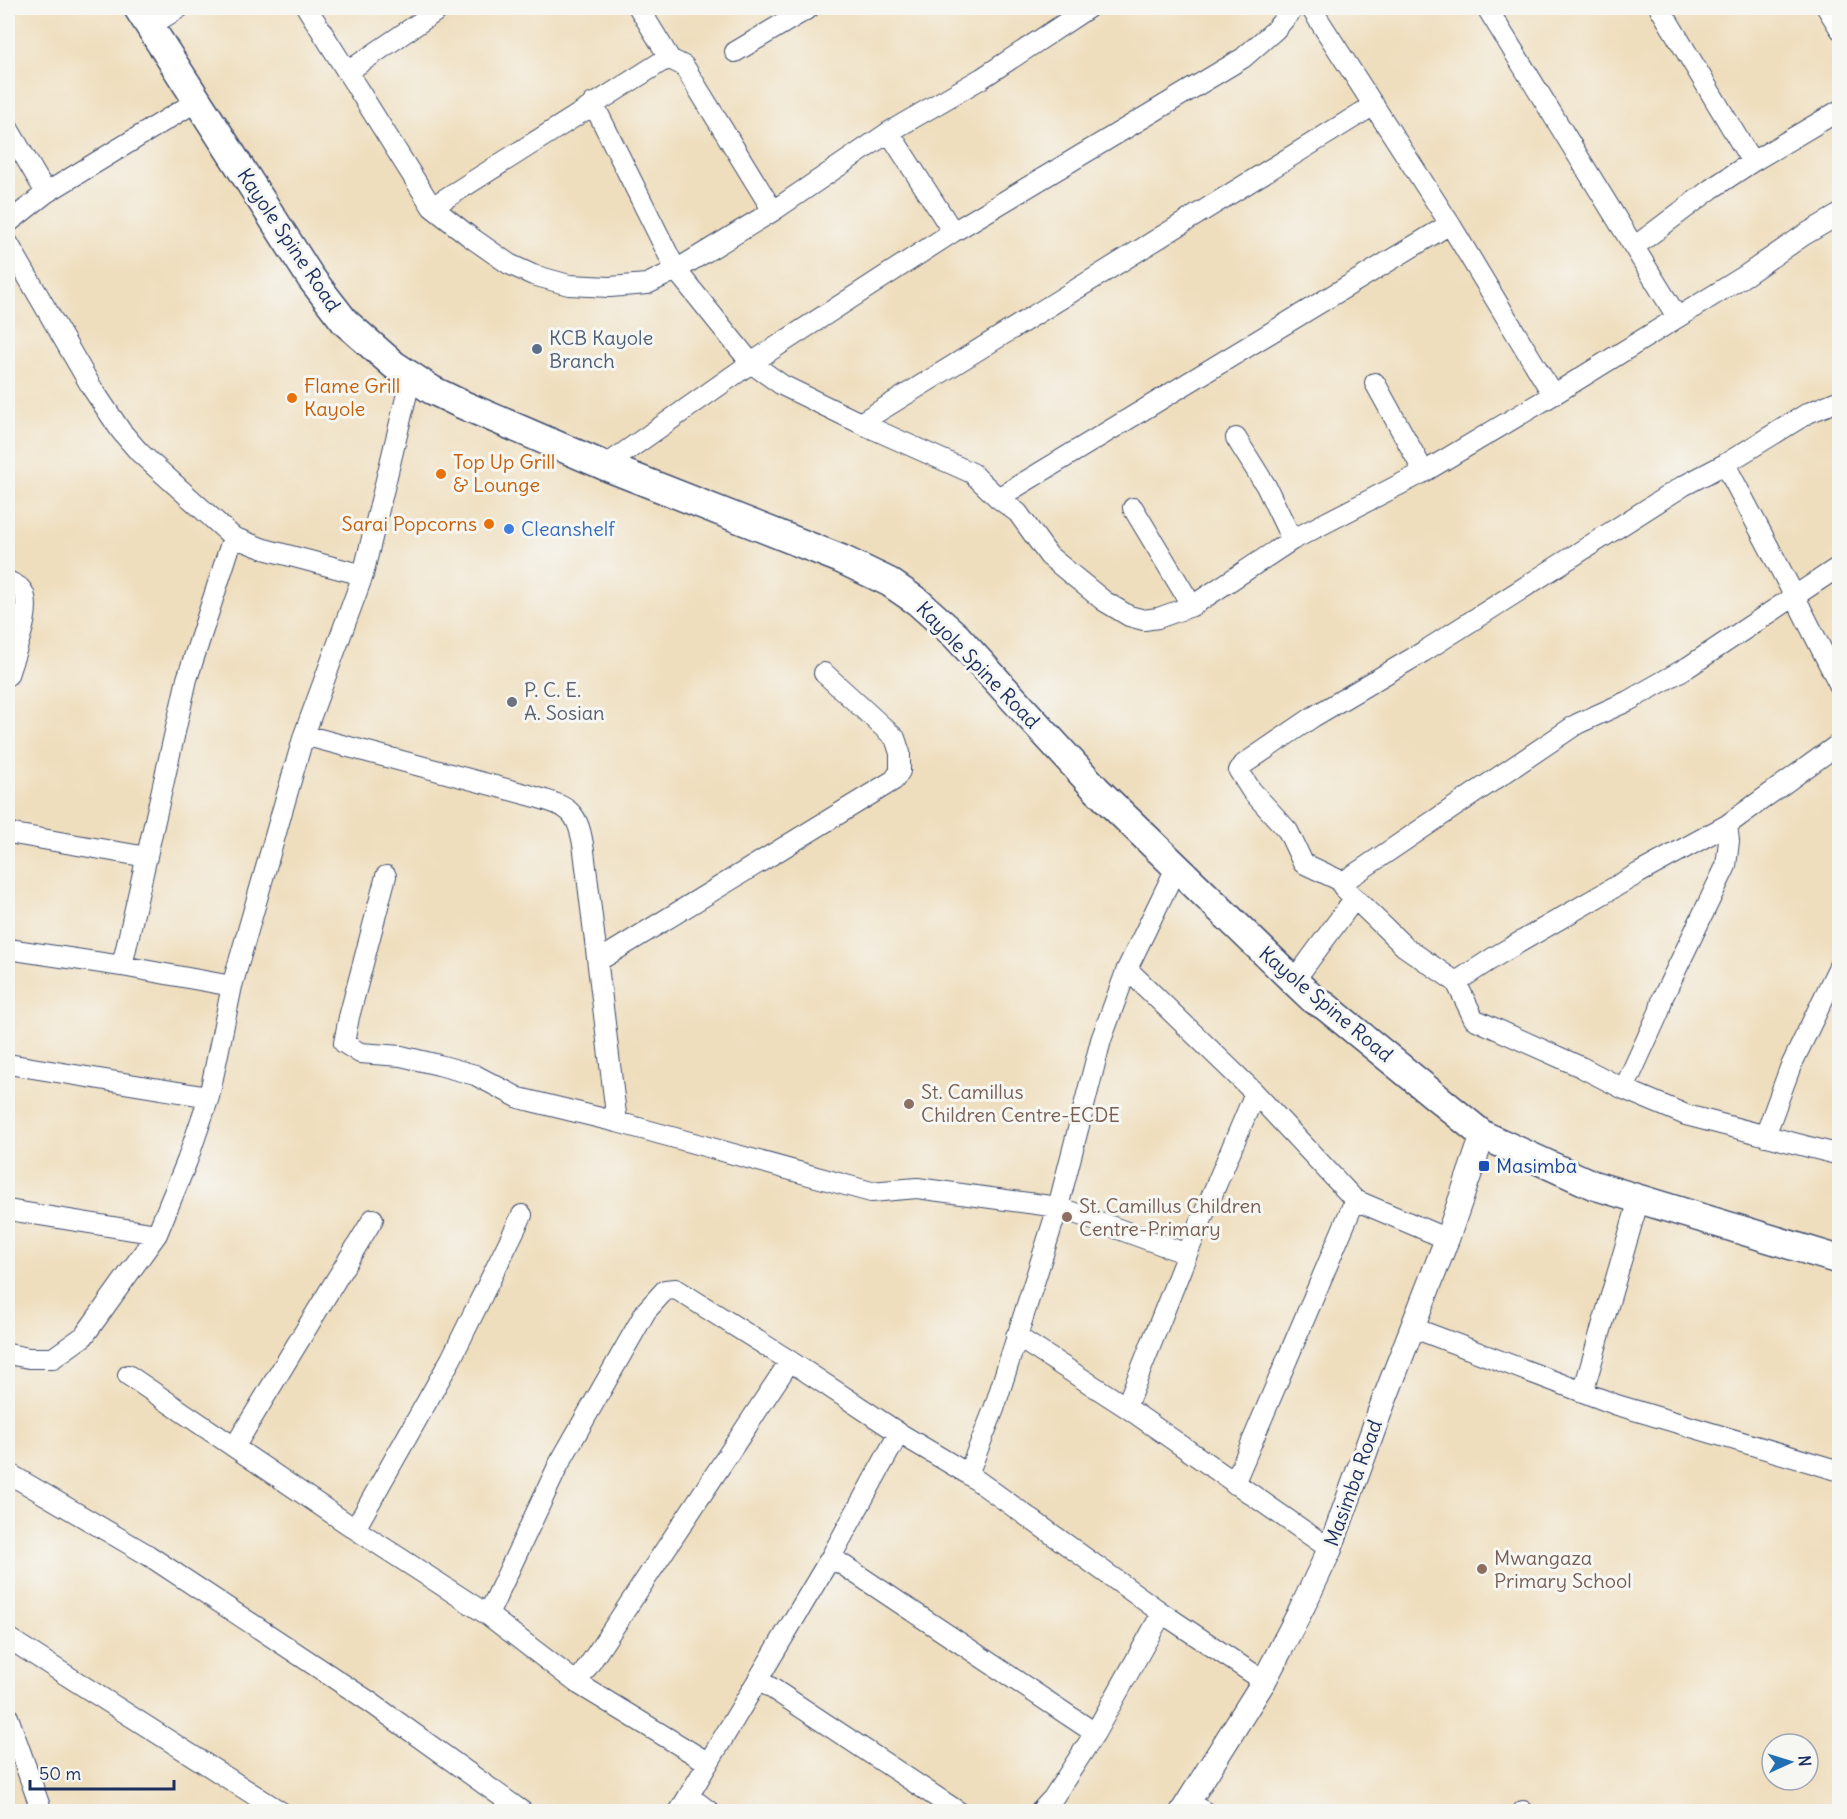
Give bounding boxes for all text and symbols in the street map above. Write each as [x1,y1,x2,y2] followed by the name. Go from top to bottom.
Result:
[232,163,347,316] street label: Kayole Spine Road
[549,325,653,373] place label: KCB Kayole Branch
[530,342,544,356] marker: KCB Kayole Branch
[304,373,400,421] place label: Flame Grill Kayole
[285,391,299,405] marker: Flame Grill Kayole
[453,449,555,497] place label: Top Up Grill & Lounge
[434,467,448,481] marker: Top Up Grill & Lounge
[342,511,477,536] place label: Sarai Popcorns
[521,516,615,541] place label: Cleanshelf
[482,517,496,531] marker: Sarai Popcorns
[502,522,516,536] marker: Cleanshelf
[911,596,1046,734] street label: Kayole Spine Road
[524,677,605,725] place label: P. C. E. A. Sosian
[505,695,519,709] marker: P. C. E. A. Sosian
[1254,940,1399,1067] street label: Kayole Spine Road
[921,1079,1120,1127] place label: St. Camillus Children Centre-ECDE
[902,1097,916,1111] marker: St. Camillus Children Centre-ECDE
[1496,1153,1577,1178] place label: Masimba
[1477,1159,1491,1173] marker: Masimba
[1079,1193,1262,1241] place label: St. Camillus Children Centre-Primary
[1060,1210,1074,1224] marker: St. Camillus Children Centre-Primary
[1318,1416,1387,1549] street label: Masimba Road
[1494,1545,1632,1593] place label: Mwangaza Primary School
[1475,1562,1489,1576] marker: Mwangaza Primary School
[1760,1732,1820,1792] north arrow
[30,1753,174,1791] scale bar
[1795,1755,1815,1767] text: N
[39,1762,81,1785] text: 50 m

